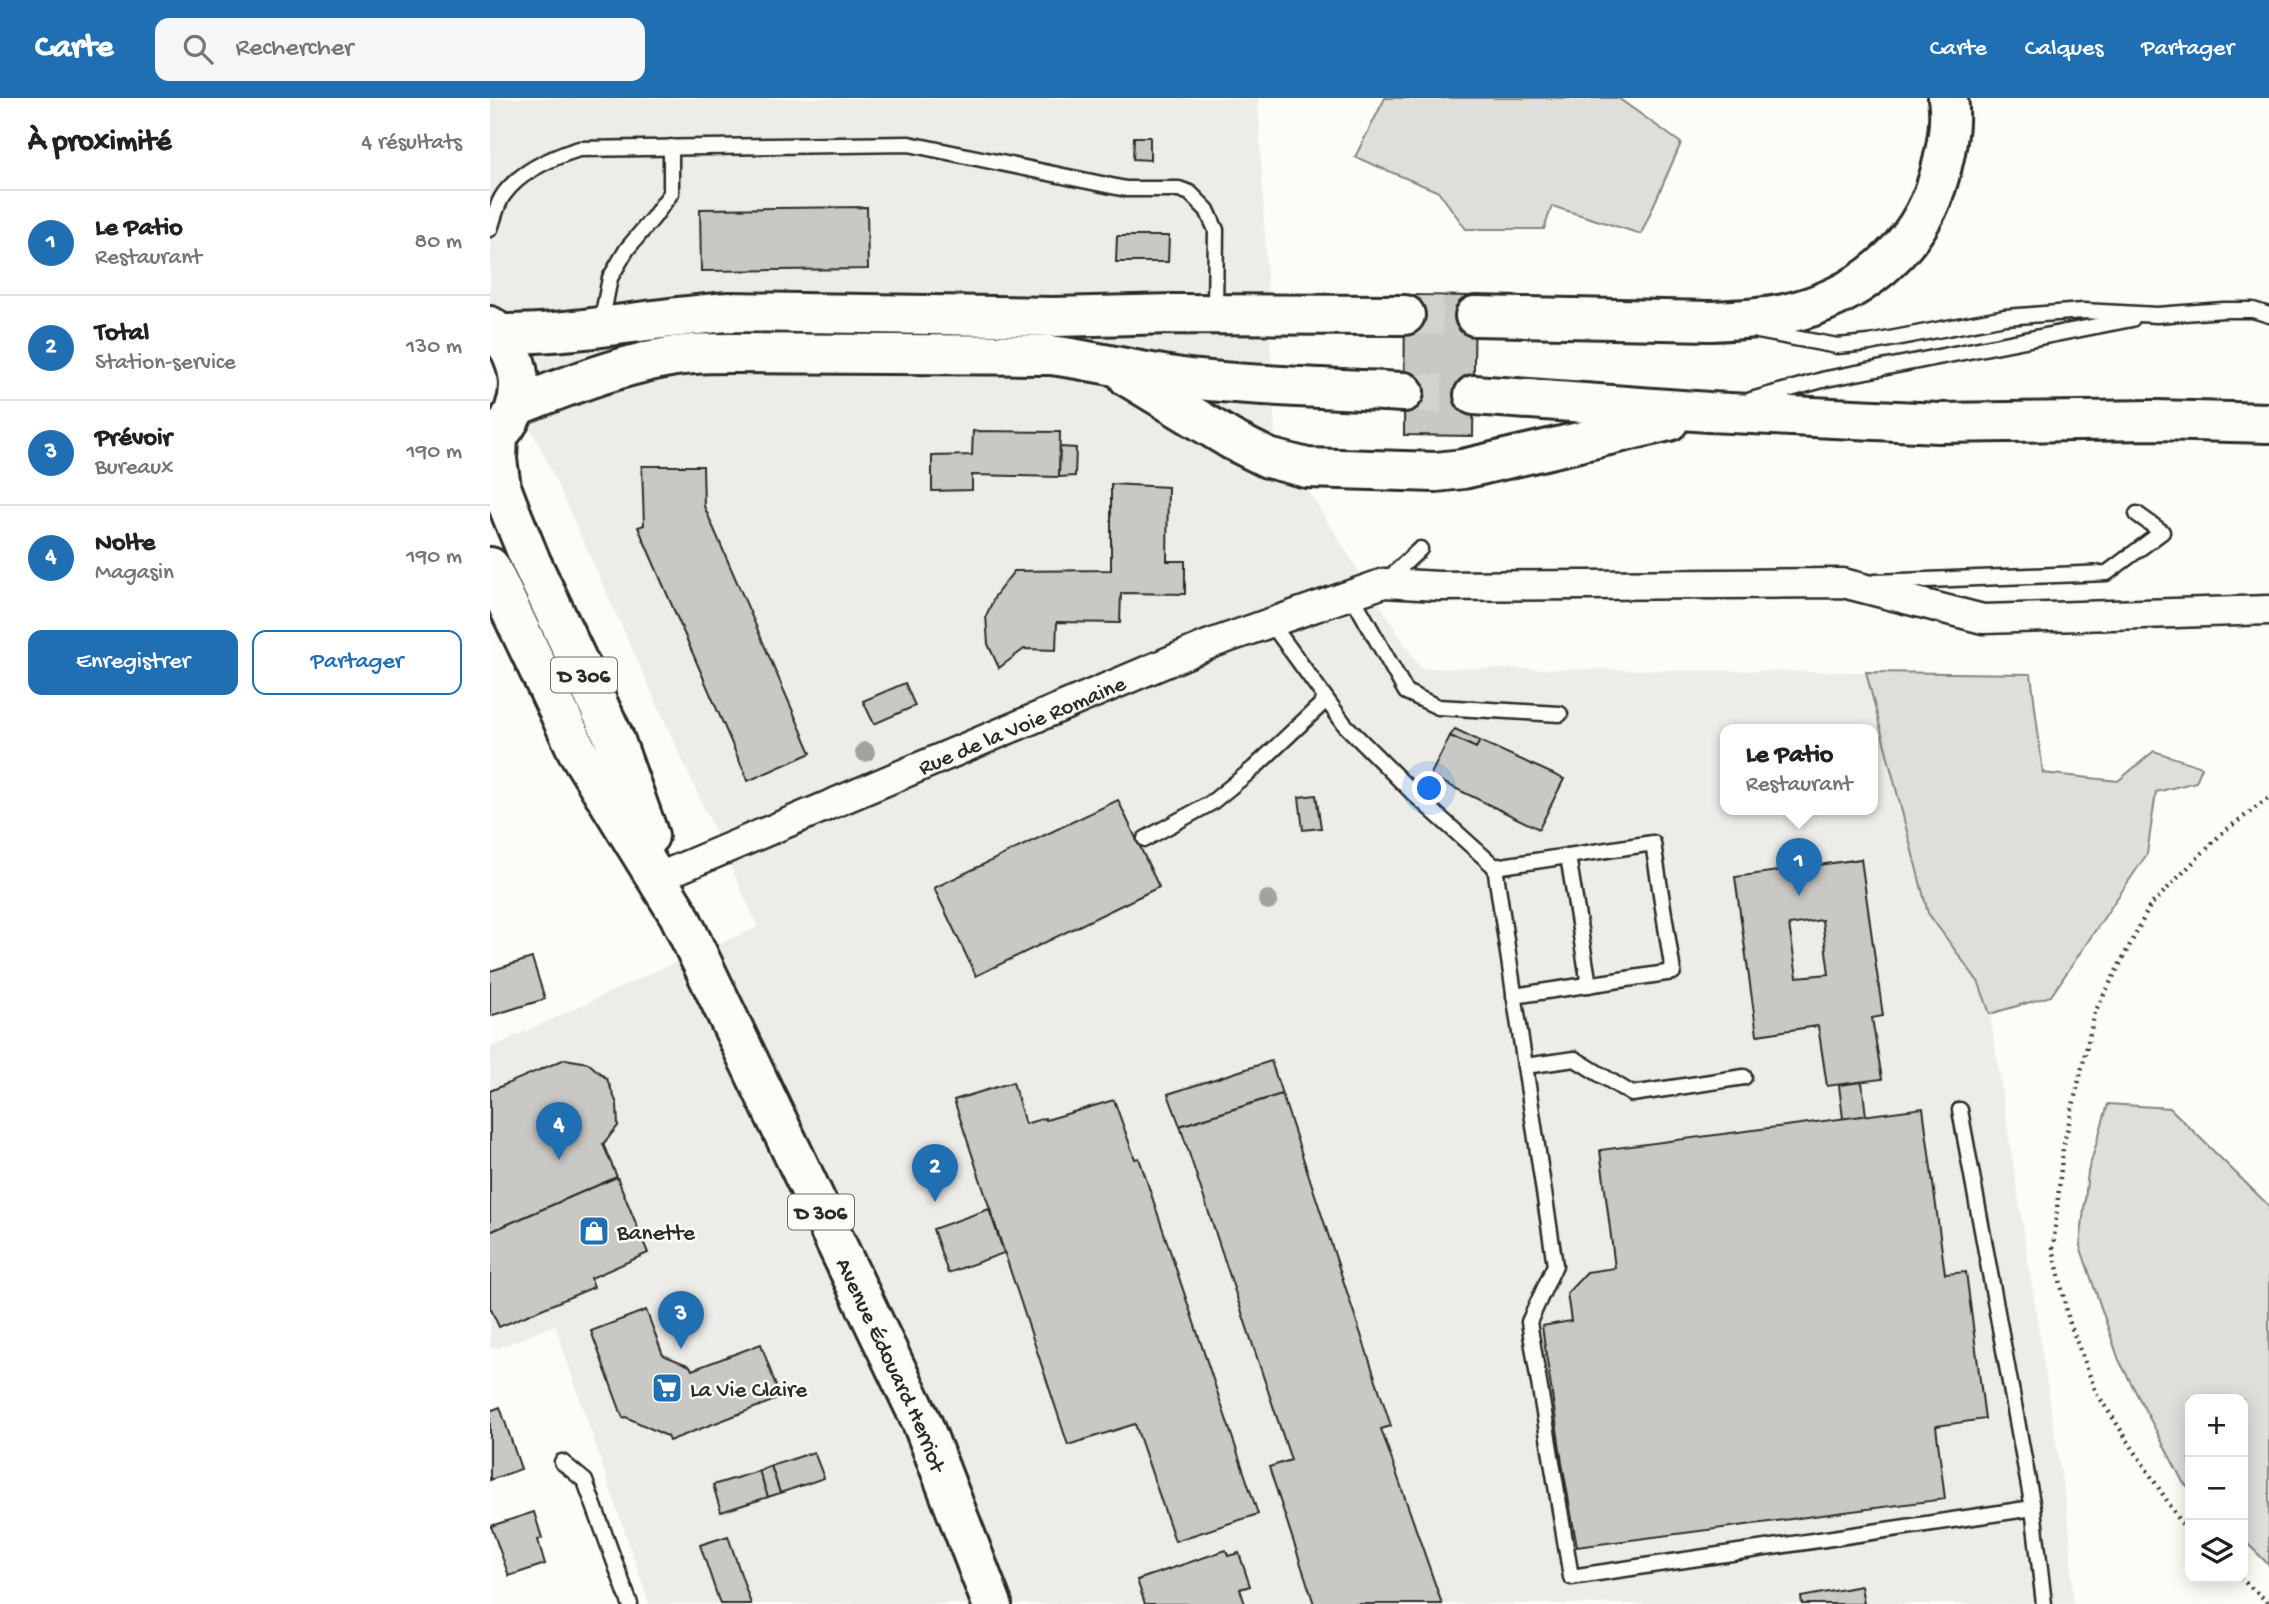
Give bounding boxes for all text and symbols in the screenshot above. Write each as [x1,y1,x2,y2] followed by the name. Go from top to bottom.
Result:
[155,18,645,81] search box
[35,30,113,68] text: Carte
[179,30,217,68] icon: search
[235,34,353,65] text: Rechercher
[1930,35,1987,64] text: Carte
[2025,35,2103,64] text: Calques
[2141,35,2234,64] text: Partager
[28,126,172,161] text: À proximité
[361,130,462,157] text: 4 résultats
[95,214,183,245] text: Le Patio
[46,229,56,256] text: 1
[415,229,462,256] text: 80 m
[95,245,202,272] text: Restaurant
[95,319,149,350] text: Total
[45,334,57,361] text: 2
[406,334,462,361] text: 130 m
[95,350,236,377] text: Station-service
[95,424,172,455] text: Prévoir
[45,439,57,466] text: 3
[406,439,462,466] text: 190 m
[95,455,173,482] text: Bureaux
[95,529,155,560] text: Nolte
[46,544,56,571] text: 4
[406,544,462,571] text: 190 m
[95,560,174,587] text: Magasin
[28,630,238,695] button: Enregistrer
[252,630,462,695] button: Partager
[551,658,617,692] road number: D 306
[915,671,1131,783] street label: Rue de la Voie Romaine
[1720,724,1878,815] popup
[1746,741,1833,772] text: Le Patio
[1412,771,1446,805] your location
[1746,772,1852,799] text: Restaurant
[1776,838,1822,896] pin: 1
[536,1102,582,1160] pin: 4
[912,1144,958,1202] pin: 2
[788,1194,854,1230] road number: D 306
[577,1214,611,1248] shop icon: Banette
[616,1221,696,1248] place label: Banette
[828,1254,950,1478] street label: Avenue Édouard Herriot
[658,1291,704,1349] pin: 3
[650,1371,684,1405] supermarket icon: La Vie Claire
[690,1378,808,1405] place label: La Vie Claire
[2185,1394,2248,1583] map controls
[2185,1394,2248,1457] button: +
[2185,1457,2248,1520] button: −
[2185,1520,2248,1583] button: layers

